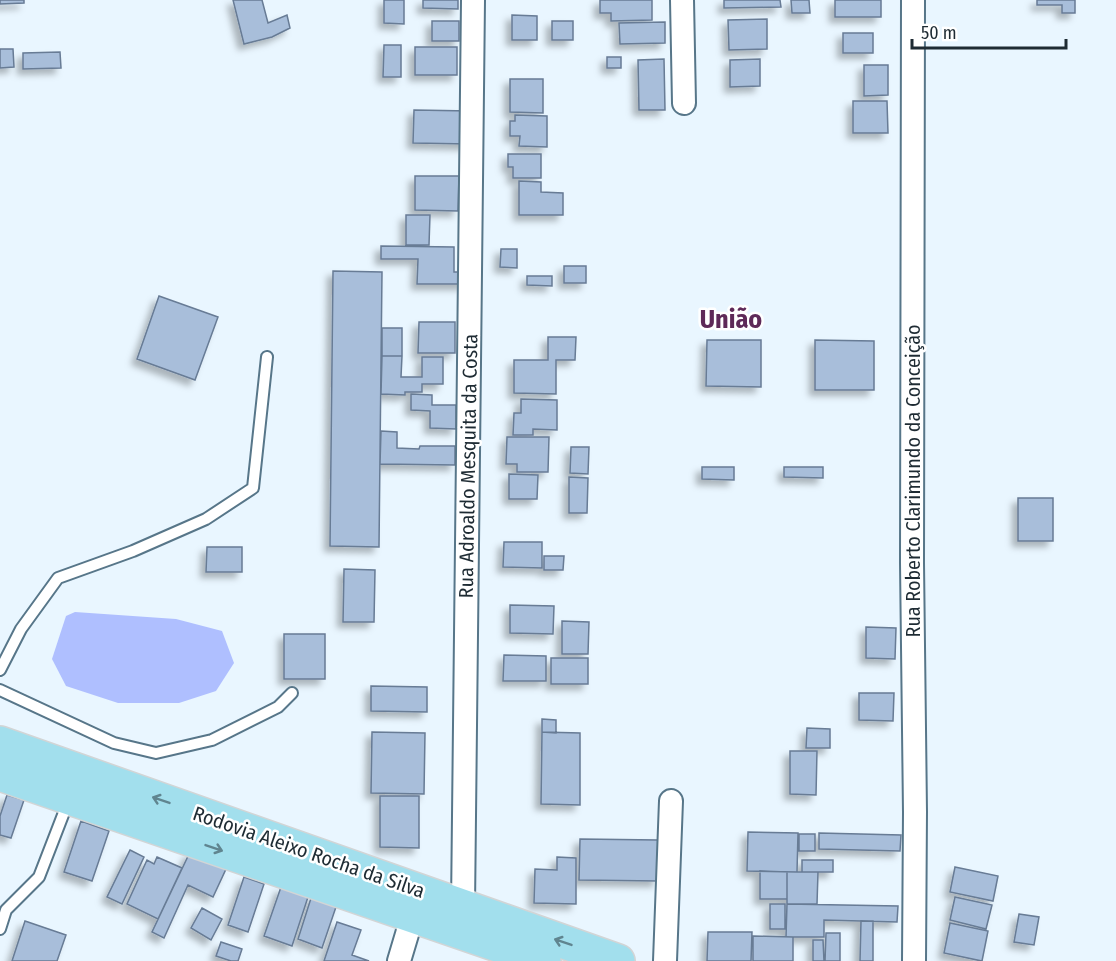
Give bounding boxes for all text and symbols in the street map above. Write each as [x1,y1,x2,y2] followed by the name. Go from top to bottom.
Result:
[912,12,1066,50] scale bar
[921,22,957,44] text: 50 m
[700,304,762,335] district label: União
[901,324,925,638] street label: Rua Roberto Clarimundo da Conceição
[454,334,482,598] street label: Rua Adroaldo Mesquita da Costa
[152,794,171,805] one-way arrow
[190,801,428,903] street label: Rodovia Aleixo Rocha da Silva
[204,843,223,854] one-way arrow
[554,935,573,946] one-way arrow

